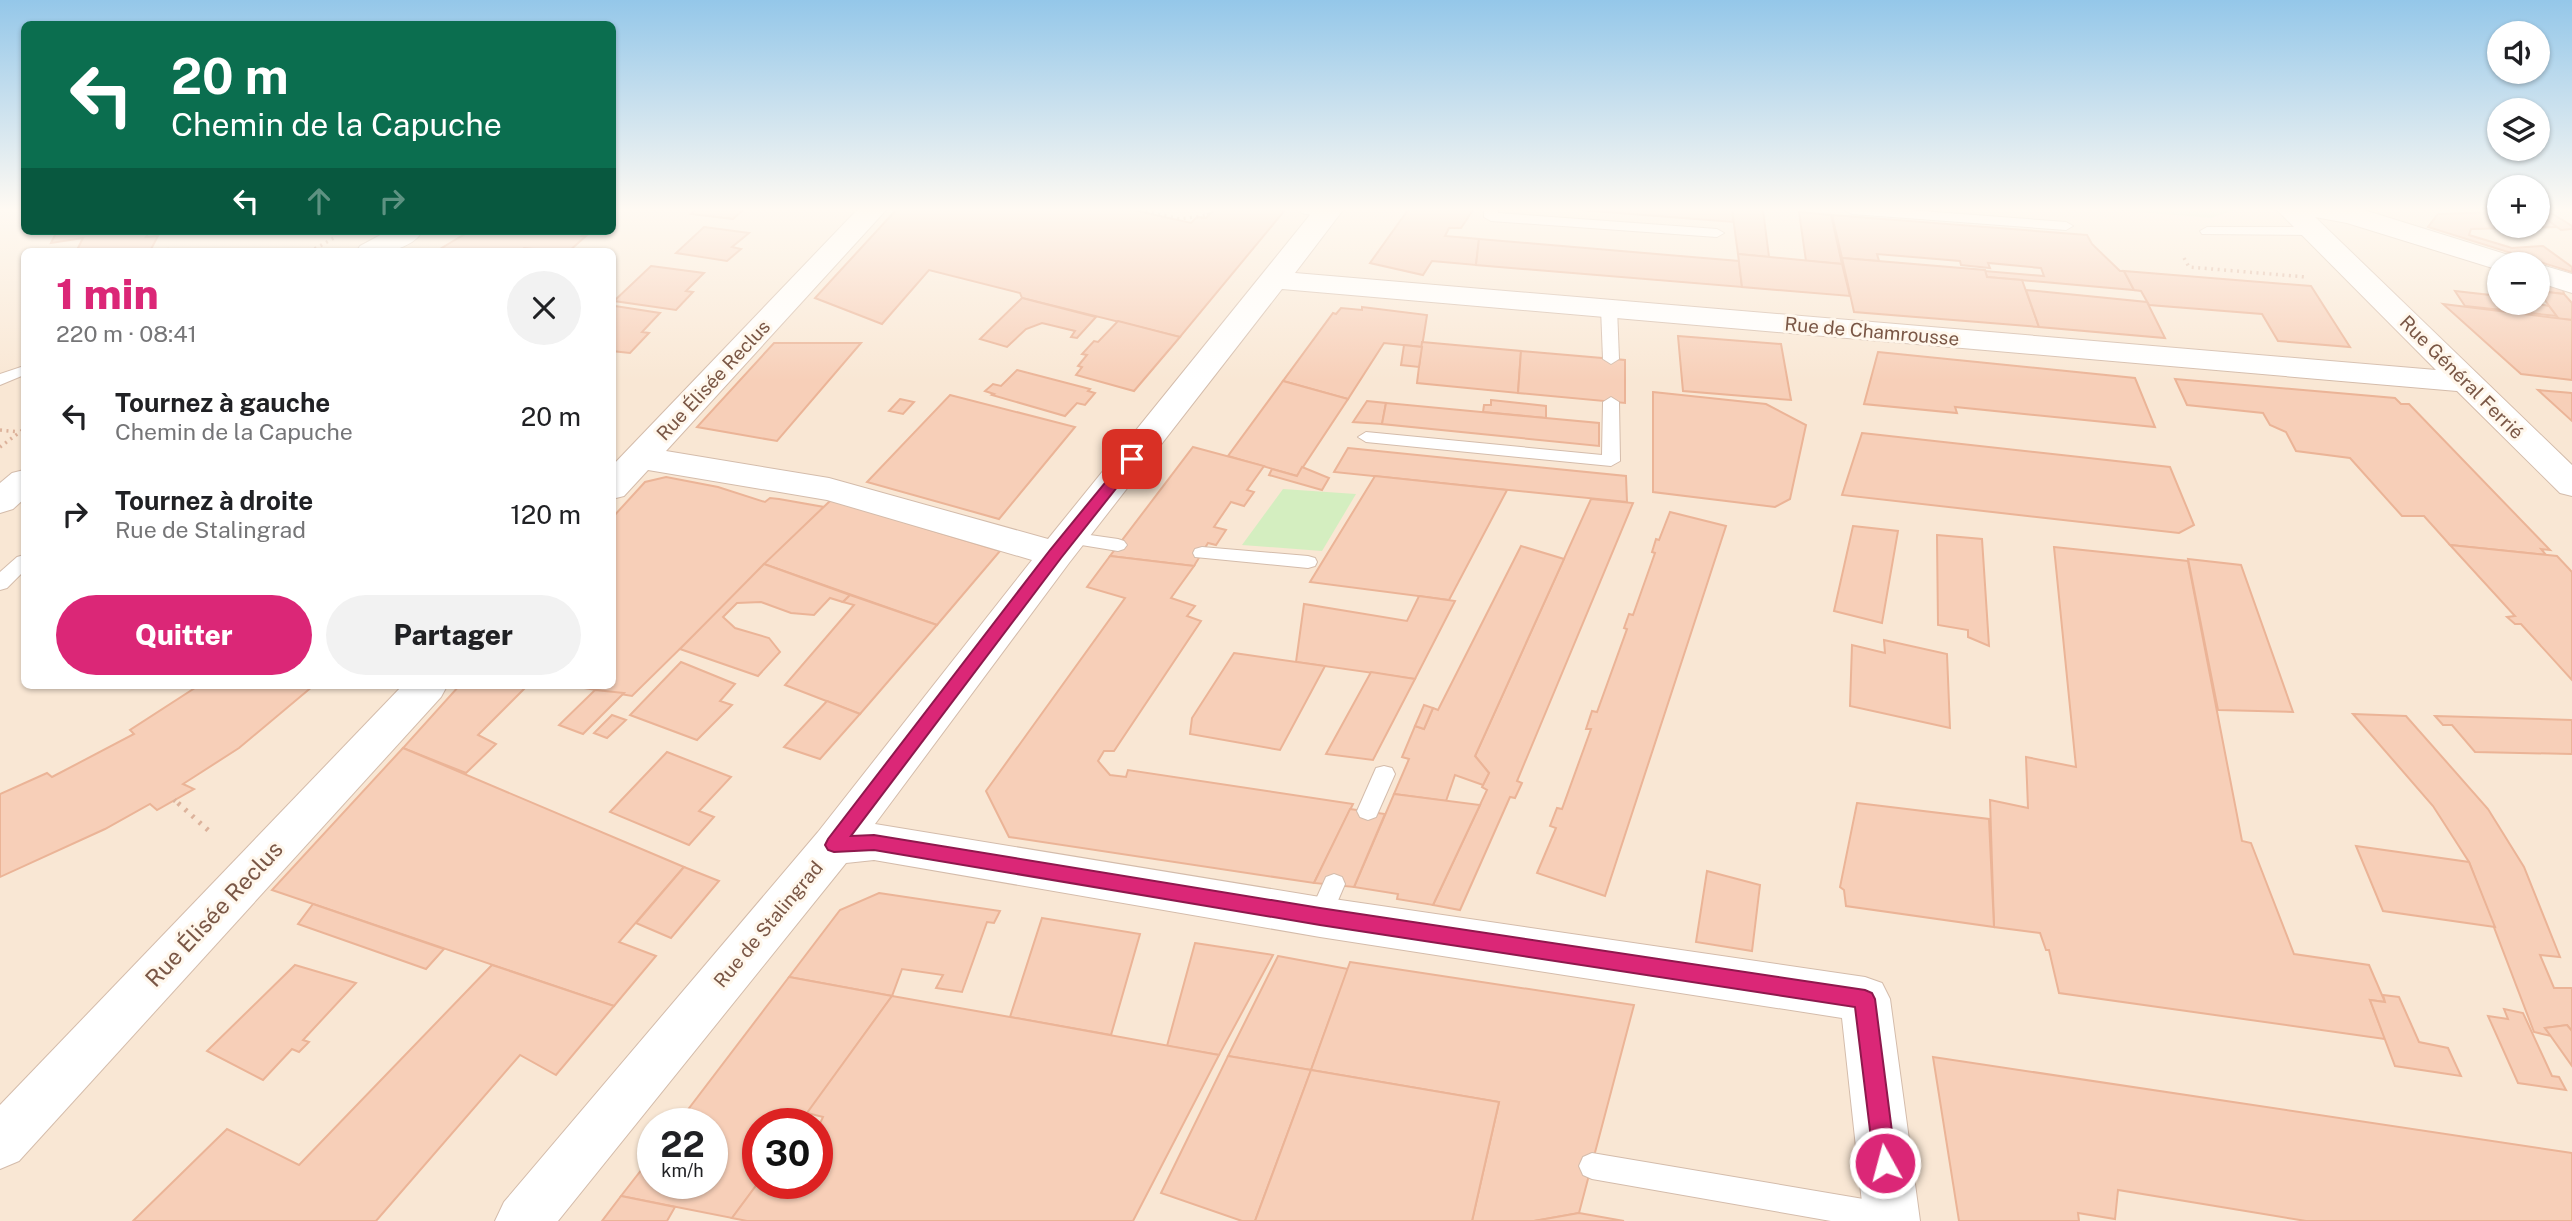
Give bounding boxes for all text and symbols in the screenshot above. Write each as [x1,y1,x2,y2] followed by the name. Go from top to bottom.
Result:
[2487,21,2550,315] map controls
[2487,21,2550,84] button: sound
[171,47,289,105] text: 20 m
[56,49,147,140] icon: left
[2487,98,2550,161] button: layers
[171,106,502,143] text: Chemin de la Capuche
[2487,175,2550,238] button: +
[227,182,265,220] icon: left
[300,182,338,220] icon: ahead
[373,182,411,220] icon: right
[2487,252,2550,315] button: −
[56,269,159,318] text: 1 min
[507,271,581,345] button: close
[2396,311,2528,443] street label: Rue Général Ferrié
[1784,312,1960,350] street label: Rue de Chamrousse
[652,315,774,445] street label: Rue Élisée Reclus
[56,320,197,347] text: 220 m · 08:41
[115,387,330,418] text: Tournez à gauche
[56,397,94,435] icon: left
[521,401,581,432] text: 20 m
[115,418,353,445] text: Chemin de la Capuche
[1102,429,1162,489] pin
[1113,440,1151,478] icon: arrive
[115,485,313,516] text: Tournez à droite
[56,495,94,533] icon: right
[510,499,581,530] text: 120 m
[115,516,306,543] text: Rue de Stalingrad
[56,595,312,675] button: Quitter
[326,595,581,675] button: Partager
[139,835,288,992] street label: Rue Élisée Reclus
[709,857,827,991] street label: Rue de Stalingrad
[742,1108,833,1199] speed limit sign: 30
[660,1124,705,1165] text: 22
[1848,1126,1922,1200] position arrow
[661,1160,704,1181] text: km/h

